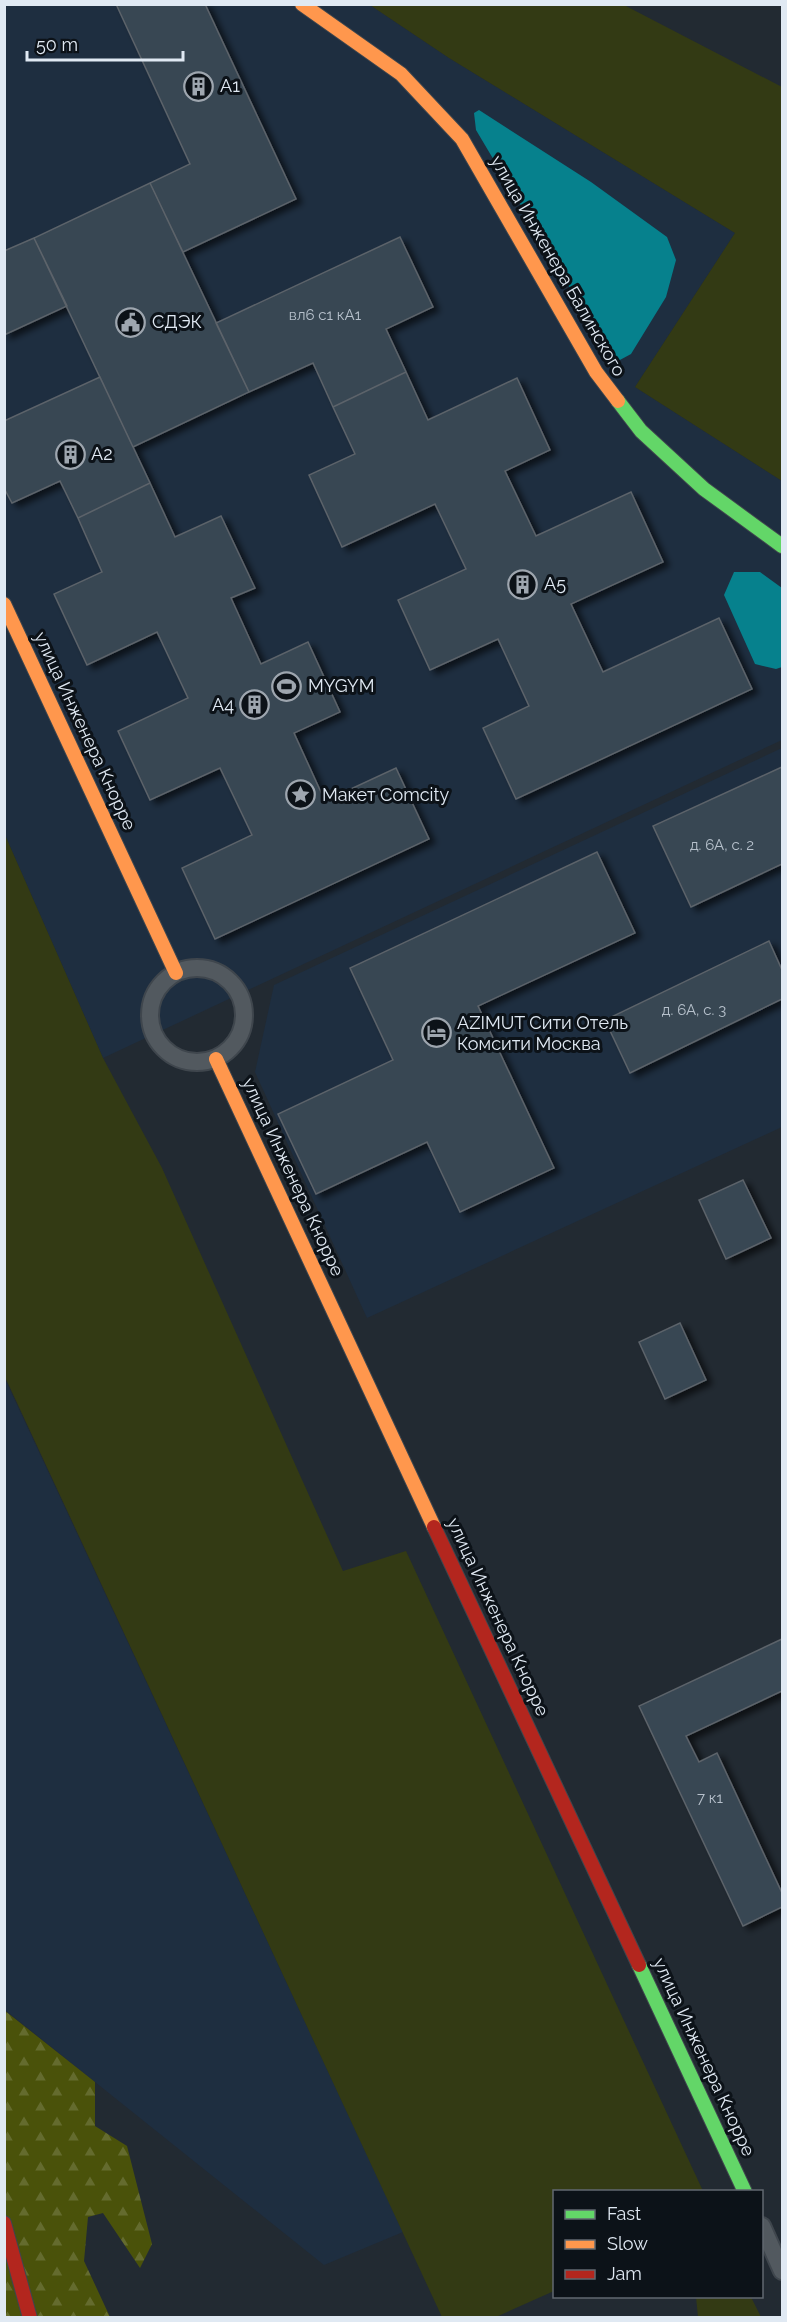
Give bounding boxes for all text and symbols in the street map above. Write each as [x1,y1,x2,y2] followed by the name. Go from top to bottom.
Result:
[27,24,183,62] scale bar
[36,34,78,55] text: 50 m
[183,70,215,102] building icon: А1
[220,75,240,96] place label: А1
[486,152,631,380] street label: улица Инженера Балинского
[115,306,147,338] public building icon: СДЭК
[289,306,362,324] house number: вл6 с1 кА1
[152,311,202,332] place label: СДЭК
[54,438,86,470] building icon: А2
[91,443,113,464] place label: А2
[507,568,539,600] building icon: А5
[544,573,566,594] place label: А5
[30,628,141,834] street label: улица Инженера Кнорре
[271,670,303,702] sports icon: MYGYM
[308,675,374,696] place label: MYGYM
[239,689,271,721] building icon: А4
[212,694,234,715] place label: А4
[285,779,317,811] place icon: Макет Comcity
[322,784,450,805] place label: Макет Comcity
[690,836,754,854] house number: д. 6А, с. 2
[662,1001,726,1019] house number: д. 6А, с. 3
[457,1012,628,1054] place label: AZIMUT Сити Отель Комсити Москва
[420,1017,452,1049] hotel icon: AZIMUT Сити Отель Комсити Москва
[238,1074,349,1280] street label: улица Инженера Кнорре
[443,1514,554,1720] street label: улица Инженера Кнорре
[697,1789,724,1807] house number: 7 к1
[649,1954,760,2160] street label: улица Инженера Кнорре
[553,2190,763,2298] legend
[607,2203,641,2224] text: Fast
[607,2233,648,2254] text: Slow
[607,2263,642,2284] text: Jam

